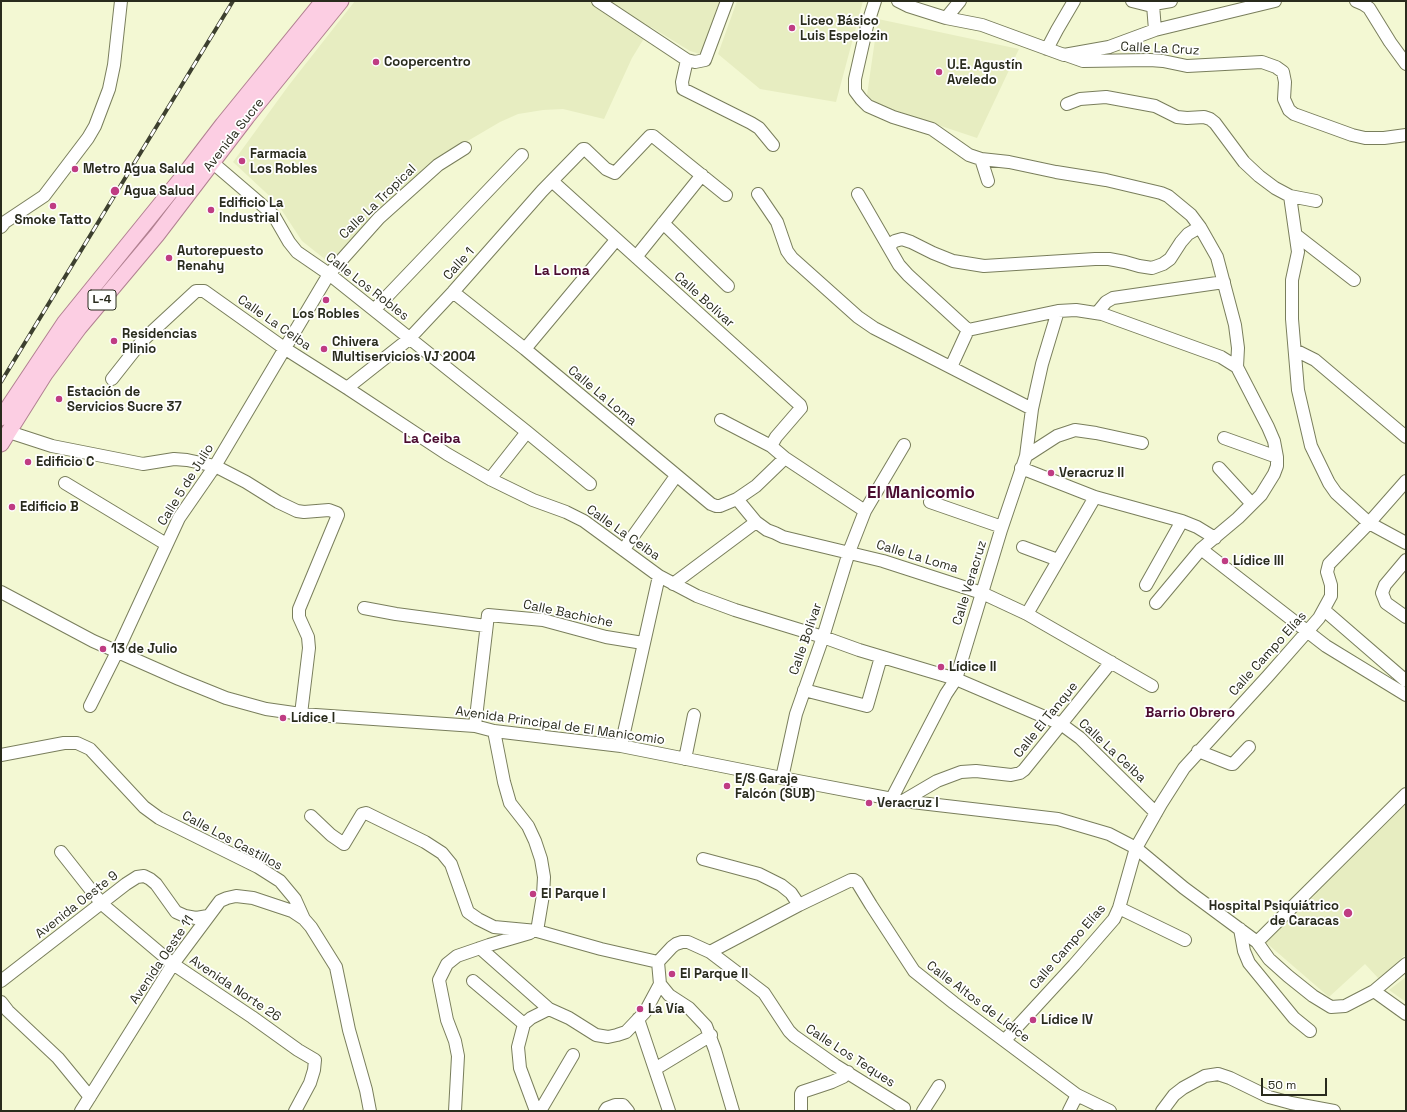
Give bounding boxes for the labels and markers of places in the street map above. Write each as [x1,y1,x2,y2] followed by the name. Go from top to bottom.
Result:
[800,13,888,44] place label: Liceo Básico Luis Espelozin
[787,23,797,33] marker: Liceo Básico Luis Espelozin
[384,54,471,70] place label: Coopercentro
[371,57,381,67] marker: Coopercentro
[947,57,1022,88] place label: U.E. Agustín Aveledo
[934,67,944,77] marker: U.E. Agustín Aveledo
[250,146,317,177] place label: Farmacia Los Robles
[237,156,247,166] marker: Farmacia Los Robles
[83,161,194,177] place label: Metro Agua Salud
[70,164,80,174] marker: Metro Agua Salud
[124,183,195,199] place label: Agua Salud
[109,185,121,197] marker: Agua Salud
[219,195,284,226] place label: Edificio La Industrial
[48,201,58,211] marker: Smoke Tatto
[206,205,216,215] marker: Edificio La Industrial
[15,212,91,228] place label: Smoke Tatto
[177,243,263,274] place label: Autorepuesto Renahy
[164,253,174,263] marker: Autorepuesto Renahy
[321,295,331,305] marker: Los Robles
[292,306,360,322] place label: Los Robles
[122,326,197,357] place label: Residencias Plinio
[332,334,476,365] place label: Chivera Multiservicios VJ 2004
[109,336,119,346] marker: Residencias Plinio
[319,344,329,354] marker: Chivera Multiservicios VJ 2004
[67,384,182,415] place label: Estación de Servicios Sucre 37
[54,394,64,404] marker: Estación de Servicios Sucre 37
[36,454,94,470] place label: Edificio C
[23,457,33,467] marker: Edificio C
[1059,465,1124,481] place label: Veracruz II
[1046,468,1056,478] marker: Veracruz II
[20,499,79,515] place label: Edificio B
[7,502,17,512] marker: Edificio B
[1233,553,1284,569] place label: Lídice III
[1220,556,1230,566] marker: Lídice III
[111,641,178,657] place label: 13 de Julio
[98,644,108,654] marker: 13 de Julio
[949,659,997,675] place label: Lídice II
[936,662,946,672] marker: Lídice II
[291,710,335,726] place label: Lídice I
[278,713,288,723] marker: Lídice I
[735,771,815,802] place label: E/S Garaje Falcón (SUB)
[722,781,732,791] marker: E/S Garaje Falcón (SUB)
[877,795,939,811] place label: Veracruz I
[864,798,874,808] marker: Veracruz I
[541,886,606,902] place label: El Parque I
[528,889,538,899] marker: El Parque I
[1209,898,1339,929] place label: Hospital Psiquiátrico de Caracas
[1342,907,1354,919] marker: Hospital Psiquiátrico de Caracas
[680,966,748,982] place label: El Parque II
[667,969,677,979] marker: El Parque II
[648,1001,685,1017] place label: La Vía
[635,1004,645,1014] marker: La Vía
[1041,1012,1093,1028] place label: Lídice IV
[1028,1015,1038,1025] marker: Lídice IV

